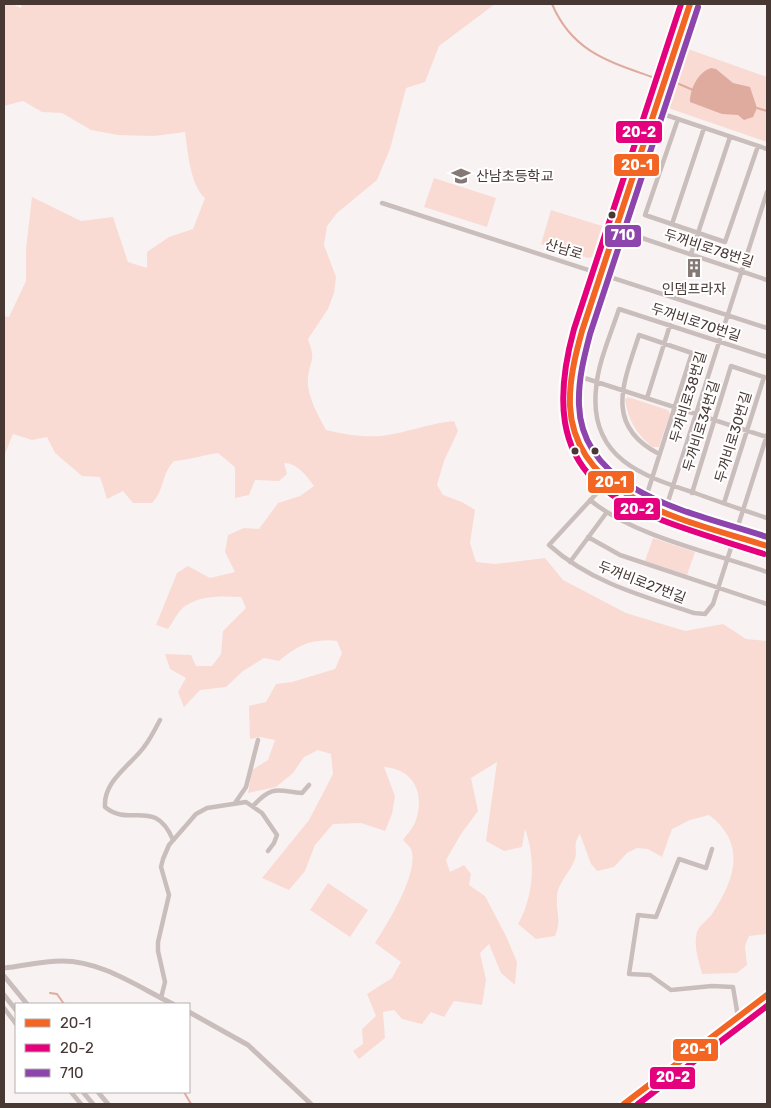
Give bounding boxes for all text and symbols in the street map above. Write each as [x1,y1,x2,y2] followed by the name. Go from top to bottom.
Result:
[615,120,663,144] line badge: 20-2
[622,124,656,141] text: 20-2
[613,153,660,177] line badge: 20-1
[621,157,653,174] text: 20-1
[450,165,472,187] school or university icon: 산남초등학교
[476,168,553,185] place label: 산남초등학교
[607,210,617,220] unlabelled marker
[604,224,642,248] line badge: 710
[662,226,756,271] street label: 두꺼비로78번길
[611,227,635,244] text: 710
[543,236,585,263] street label: 산남로
[683,257,705,279] building icon: 인뎀프라자
[662,281,726,298] place label: 인뎀프라자
[649,300,743,345] street label: 두꺼비로70번길
[667,349,710,445] street label: 두꺼비로38번길
[680,379,723,474] street label: 두꺼비로34번길
[712,389,755,485] street label: 두꺼비로30번길
[570,446,580,456] unlabelled marker
[590,446,600,456] unlabelled marker
[587,470,635,494] line badge: 20-1
[595,474,627,491] text: 20-1
[613,497,661,521] line badge: 20-2
[620,501,654,518] text: 20-2
[596,558,688,607] street label: 두꺼비로27번길
[15,1003,190,1093] legend
[60,1014,91,1032] text: 20-1
[672,1038,719,1062] line badge: 20-1
[60,1039,94,1057] text: 20-2
[680,1041,712,1058] text: 20-1
[60,1064,84,1082] text: 710
[649,1066,696,1090] line badge: 20-2
[656,1069,690,1086] text: 20-2

